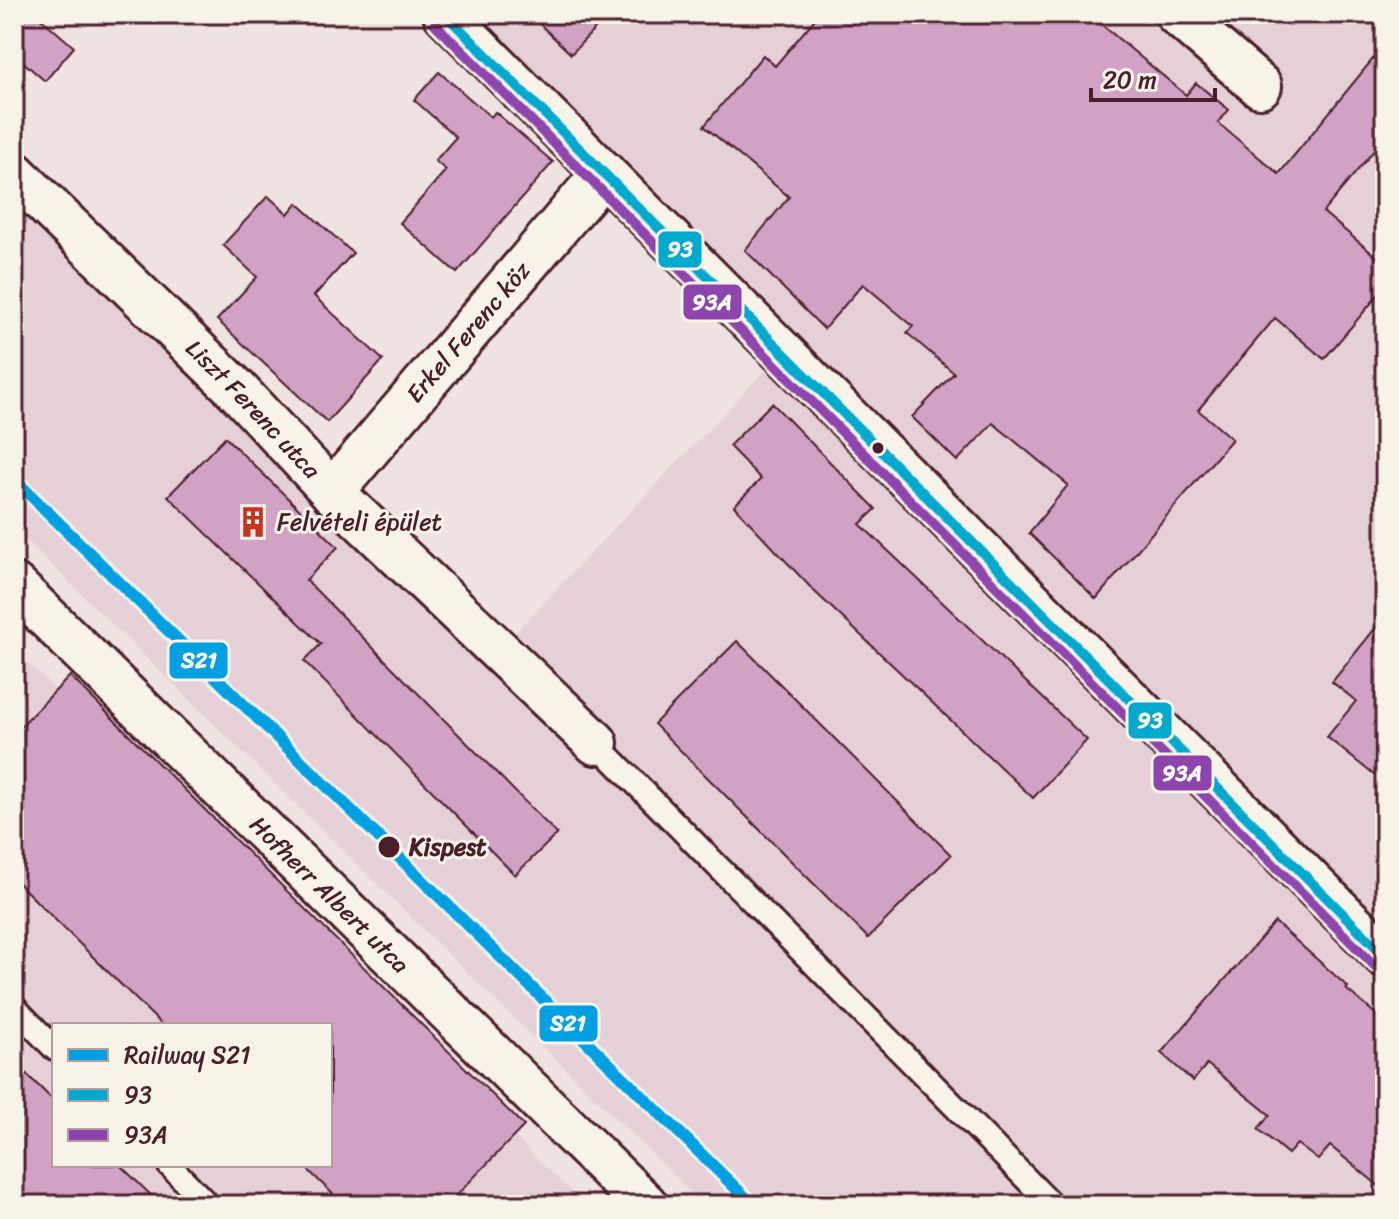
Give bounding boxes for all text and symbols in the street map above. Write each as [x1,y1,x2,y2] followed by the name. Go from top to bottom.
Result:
[1091,52,1215,102] scale bar
[1103,59,1157,101] text: 20 m
[657,230,703,269] line badge: 93
[667,230,693,269] text: 93
[395,251,542,413] street label: Erkel Ferenc köz
[682,283,743,321] line badge: 93A
[692,283,732,322] text: 93A
[175,329,332,490] street label: Liszt Ferenc utca
[870,440,886,456] unlabelled marker
[277,501,442,543] place label: Felvételi épület
[236,505,270,539] building icon: Felvételi épület
[168,641,229,680] line badge: S21
[180,641,218,680] text: S21
[1127,701,1173,740] line badge: 93
[1137,701,1163,740] text: 93
[1152,754,1213,792] line badge: 93A
[1162,754,1202,793] text: 93A
[239,805,420,984] street label: Hofherr Albert utca
[408,826,487,868] place label: Kispest
[376,834,402,860] marker: Kispest
[538,1004,599,1043] line badge: S21
[549,1004,587,1043] text: S21
[52,1023,332,1167] legend
[124,1034,250,1076] text: Railway S21
[124,1074,152,1116] text: 93
[124,1114,168,1156] text: 93A

